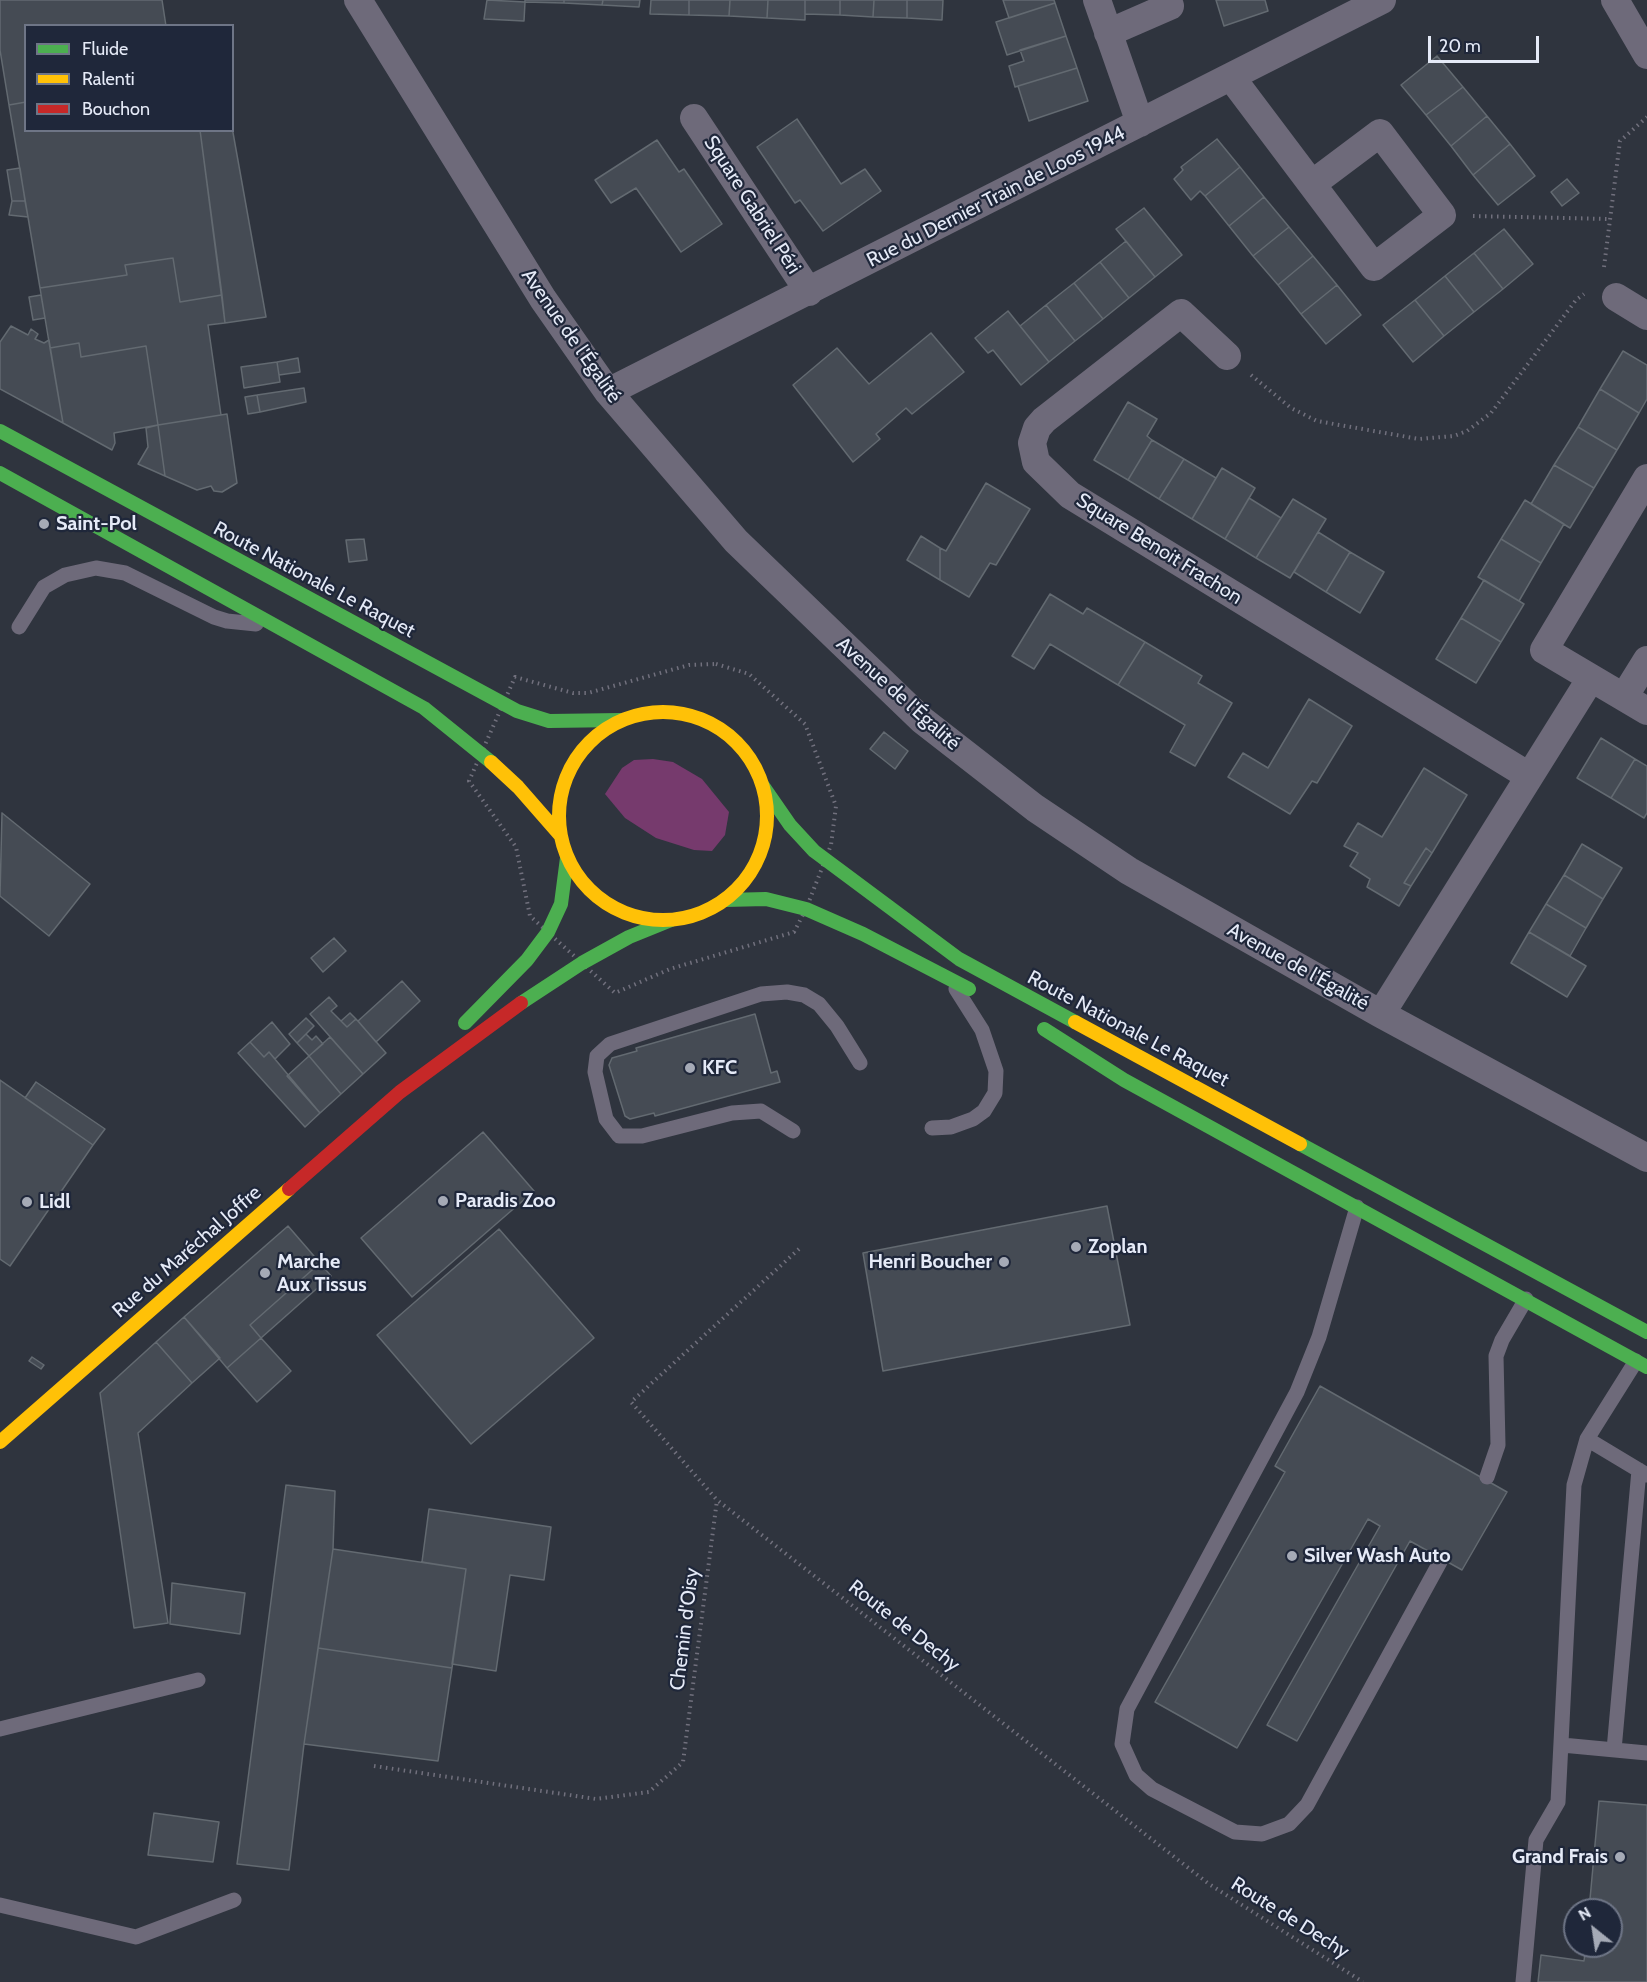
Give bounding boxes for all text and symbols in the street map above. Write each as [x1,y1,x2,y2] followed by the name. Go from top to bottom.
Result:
[24,24,234,132] legend
[1431,24,1542,62] scale bar
[1439,35,1481,57] text: 20 m
[82,38,128,60] text: Fluide
[82,68,135,90] text: Ralenti
[82,98,150,120] text: Bouchon
[863,121,1129,273] street label: Rue du Dernier Train de Loos 1944
[698,131,806,279] street label: Square Gabriel Péri
[516,264,626,408] street label: Avenue de l'Égalité
[1072,488,1246,610] street label: Square Benoit Frachon
[56,512,137,536] place label: Saint-Pol
[37,517,51,531] marker: Saint-Pol
[209,517,419,643] street label: Route Nationale Le Raquet
[831,632,965,756] street label: Avenue de l'Égalité
[1223,918,1373,1016] street label: Avenue de l'Égalité
[1023,966,1233,1092] street label: Route Nationale Le Raquet
[702,1056,737,1080] place label: KFC
[683,1061,697,1075] marker: KFC
[108,1181,266,1323] street label: Rue du Maréchal Joffre
[455,1189,556,1213] place label: Paradis Zoo
[39,1190,70,1214] place label: Lidl
[436,1194,450,1208] marker: Paradis Zoo
[20,1195,34,1209] marker: Lidl
[1088,1235,1148,1259] place label: Zoplan
[1069,1240,1083,1254] marker: Zoplan
[277,1250,367,1297] place label: Marche Aux Tissus
[868,1250,992,1274] place label: Henri Boucher
[997,1255,1011,1269] marker: Henri Boucher
[258,1266,272,1280] marker: Marche Aux Tissus
[1304,1544,1451,1568] place label: Silver Wash Auto
[1285,1549,1299,1563] marker: Silver Wash Auto
[666,1566,704,1692] street label: Chemin d'Oisy
[844,1575,964,1677] street label: Route de Dechy
[1512,1845,1608,1869] place label: Grand Frais
[1613,1850,1627,1864] marker: Grand Frais
[1226,1872,1354,1964] street label: Route de Dechy
[1563,1898,1623,1958] north arrow
[1575,1903,1594,1925] text: N

